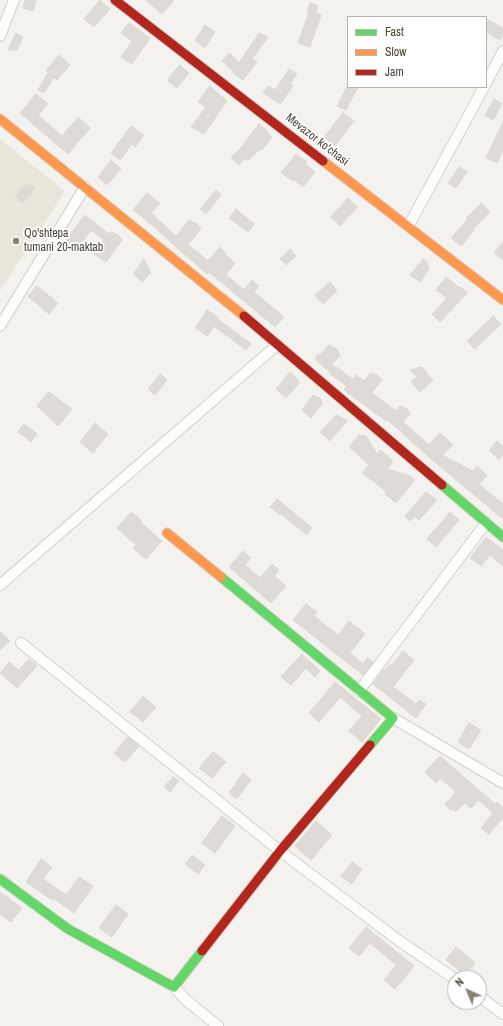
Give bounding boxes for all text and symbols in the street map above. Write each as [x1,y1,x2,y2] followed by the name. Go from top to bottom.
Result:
[347,16,487,88] legend
[385,24,404,40] text: Fast
[385,44,406,60] text: Slow
[385,64,404,80] text: Jam
[283,111,351,169] street label: Mevazor ko'chasi
[24,227,103,255] place label: Qo'shtepa tumani 20-maktab
[11,236,21,246] marker: Qo'shtepa tumani 20-maktab
[447,970,487,1010] north arrow
[452,975,467,989] text: N

